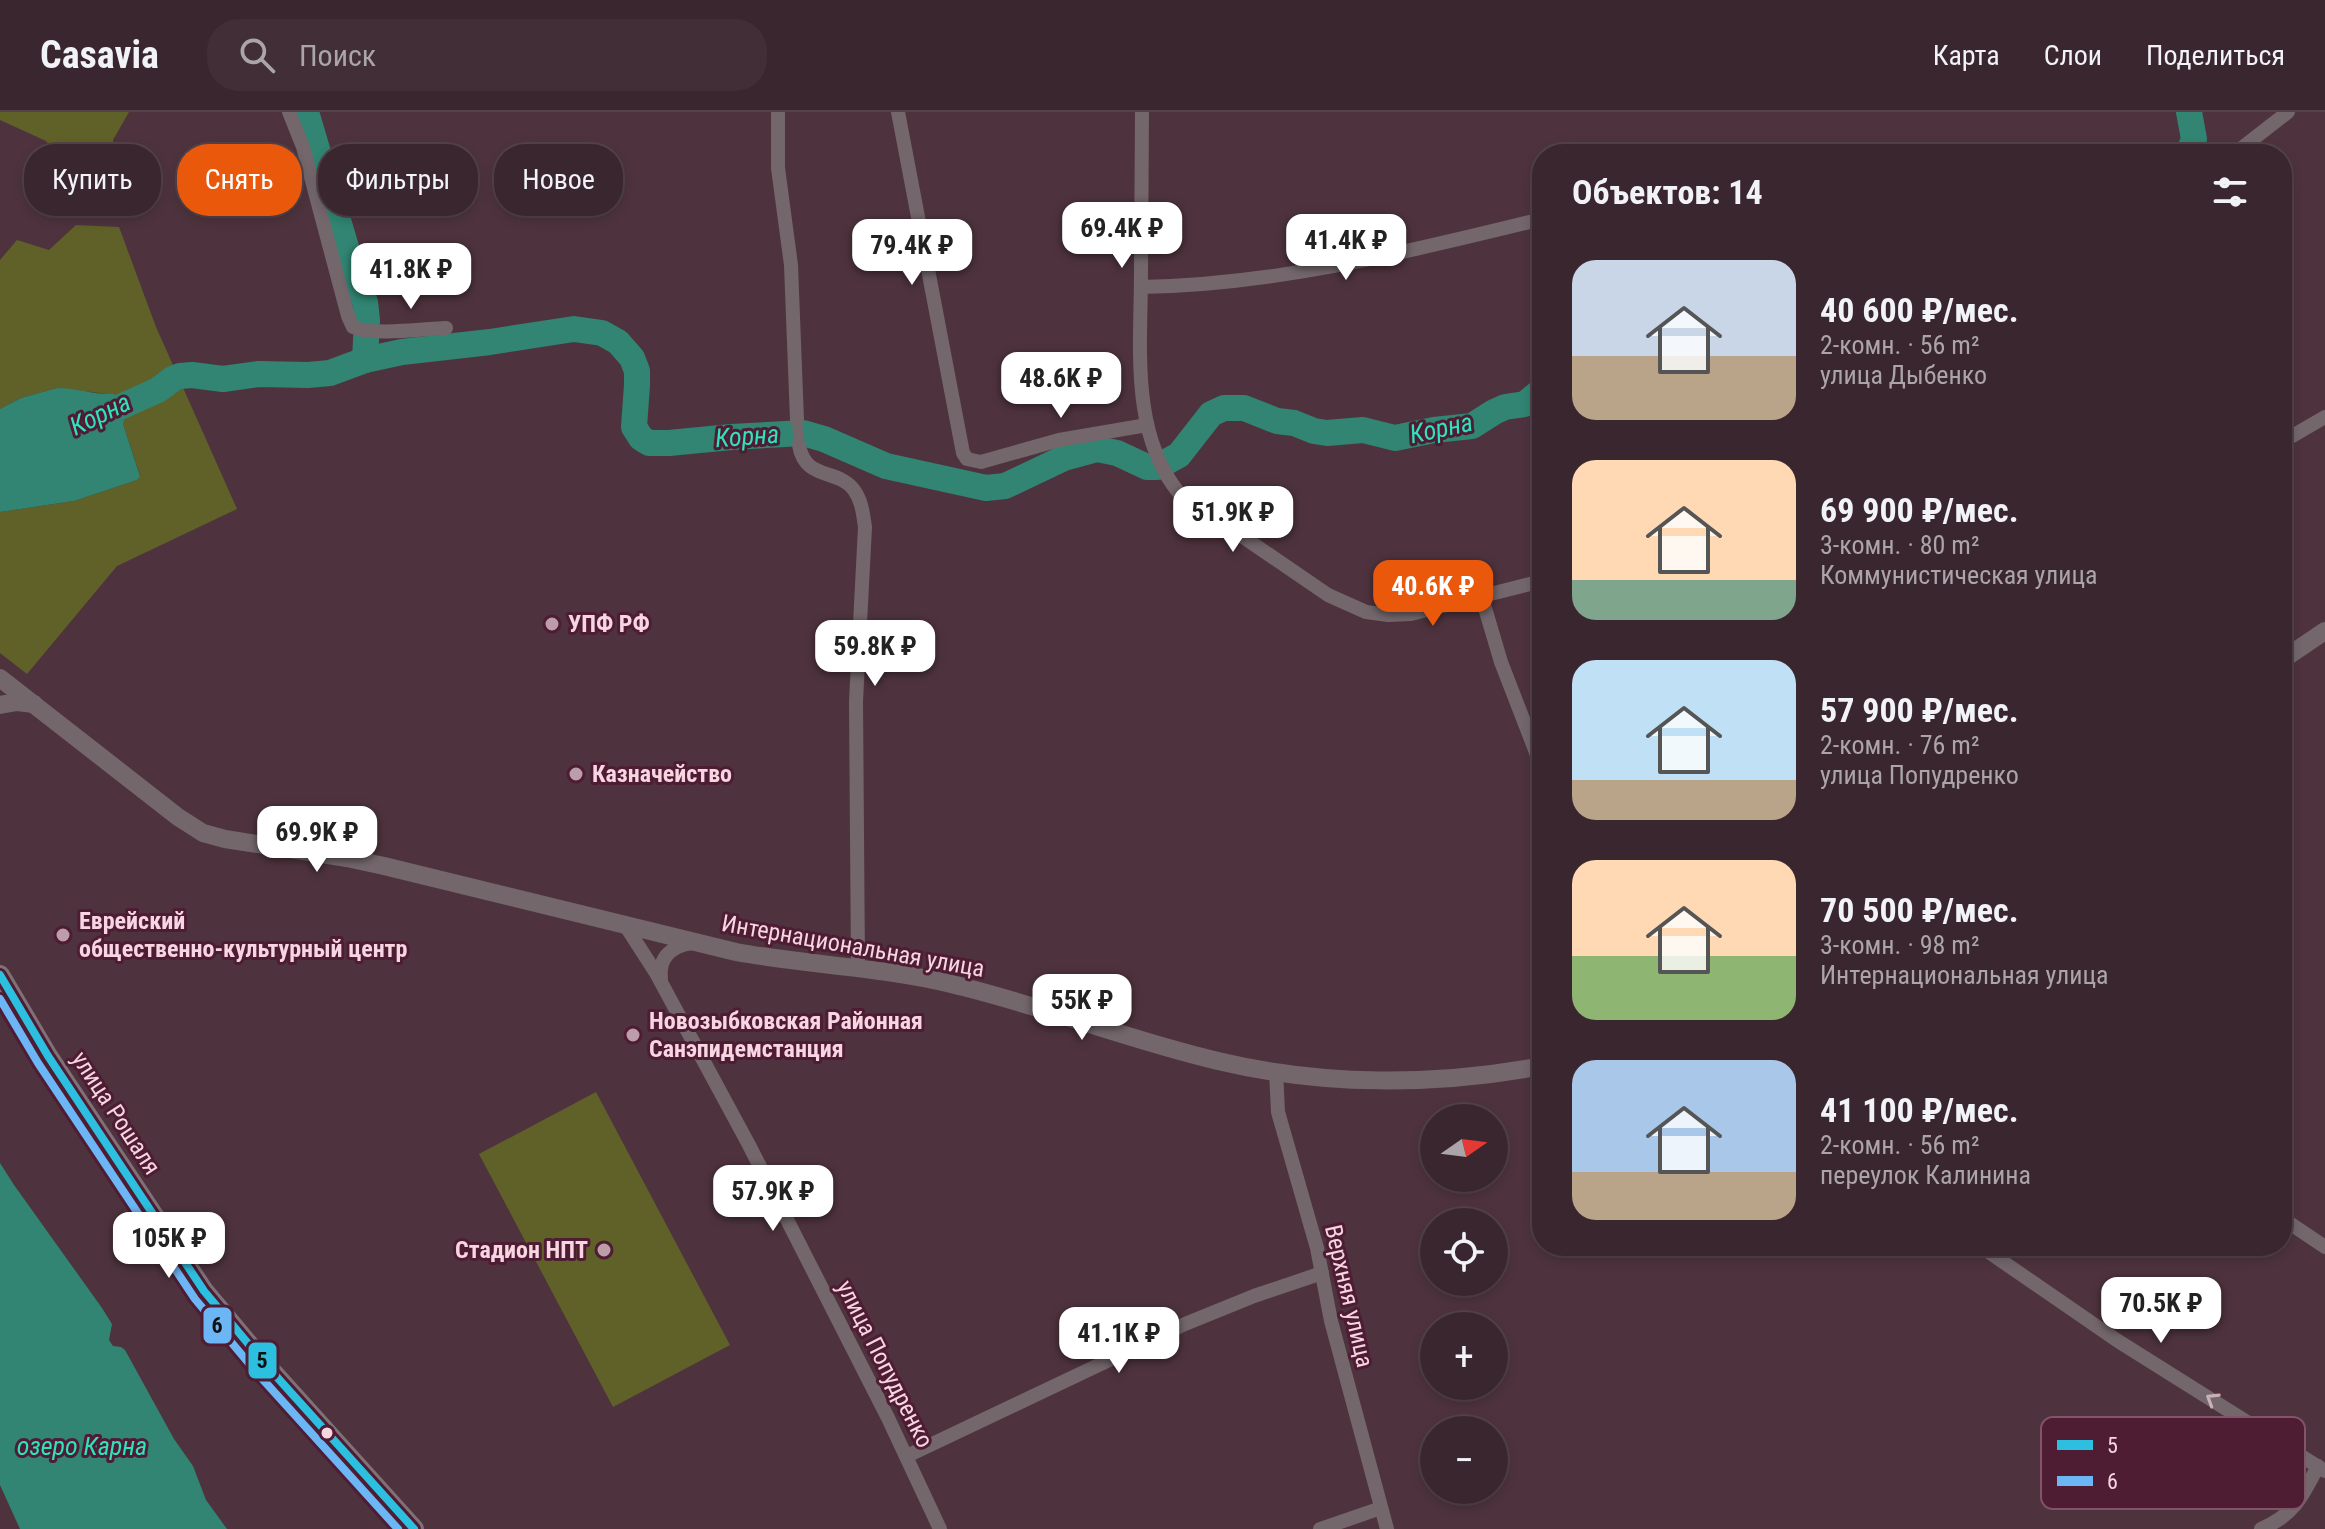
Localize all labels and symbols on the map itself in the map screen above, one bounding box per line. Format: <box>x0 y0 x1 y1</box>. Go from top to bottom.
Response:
pin: 69.4K ₽ <box>1048 202 1196 270</box>
pin: 41.4K ₽ <box>1272 214 1420 282</box>
pin: 79.4K ₽ <box>838 219 986 287</box>
pin: 41.8K ₽ <box>337 243 485 311</box>
pin: 48.6K ₽ <box>987 352 1135 420</box>
water label: Корна <box>65 387 135 441</box>
water label: Корна <box>1407 407 1475 449</box>
water label: Корна <box>714 419 780 453</box>
pin: 51.9K ₽ <box>1159 486 1307 554</box>
pin: 40.6K ₽ <box>1359 560 1507 628</box>
place label: УПФ РФ <box>568 610 650 638</box>
marker: УПФ РФ <box>543 615 561 633</box>
pin: 59.8K ₽ <box>801 620 949 688</box>
place label: Казначейство <box>592 760 732 788</box>
marker: Казначейство <box>567 765 585 783</box>
pin: 69.9K ₽ <box>243 806 391 874</box>
place label: Еврейский общественно-культурный центр <box>79 907 407 963</box>
street label: Интернациональная улица <box>719 909 987 983</box>
marker: Еврейский общественно-культурный центр <box>54 926 72 944</box>
pin: 55K ₽ <box>1026 974 1138 1042</box>
place label: Новозыбковская Районная Санэпидемстанция <box>649 1007 923 1063</box>
marker: Новозыбковская Районная Санэпидемстанция <box>624 1026 642 1044</box>
street label: улица Рошаля <box>66 1046 166 1180</box>
north arrow <box>1420 1104 1508 1192</box>
pin: 57.9K ₽ <box>699 1165 847 1233</box>
pin: 105K ₽ <box>104 1212 234 1280</box>
street label: Верхняя улица <box>1319 1222 1379 1370</box>
place label: Стадион НПТ <box>455 1236 588 1264</box>
marker: Стадион НПТ <box>595 1241 613 1259</box>
street label: улица Попудренко <box>831 1276 939 1452</box>
pin: 70.5K ₽ <box>2087 1277 2235 1345</box>
line badge: 6 <box>202 1306 233 1345</box>
pin: 41.1K ₽ <box>1045 1307 1193 1375</box>
text: 6 <box>211 1313 223 1338</box>
line badge: 5 <box>247 1341 278 1380</box>
text: 5 <box>256 1348 268 1373</box>
one-way arrow <box>2206 1393 2221 1409</box>
legend <box>2041 1417 2305 1509</box>
unlabelled marker <box>319 1425 335 1441</box>
water label: озеро Карна <box>17 1431 147 1461</box>
text: 5 <box>2107 1433 2118 1458</box>
text: 6 <box>2107 1469 2118 1494</box>

